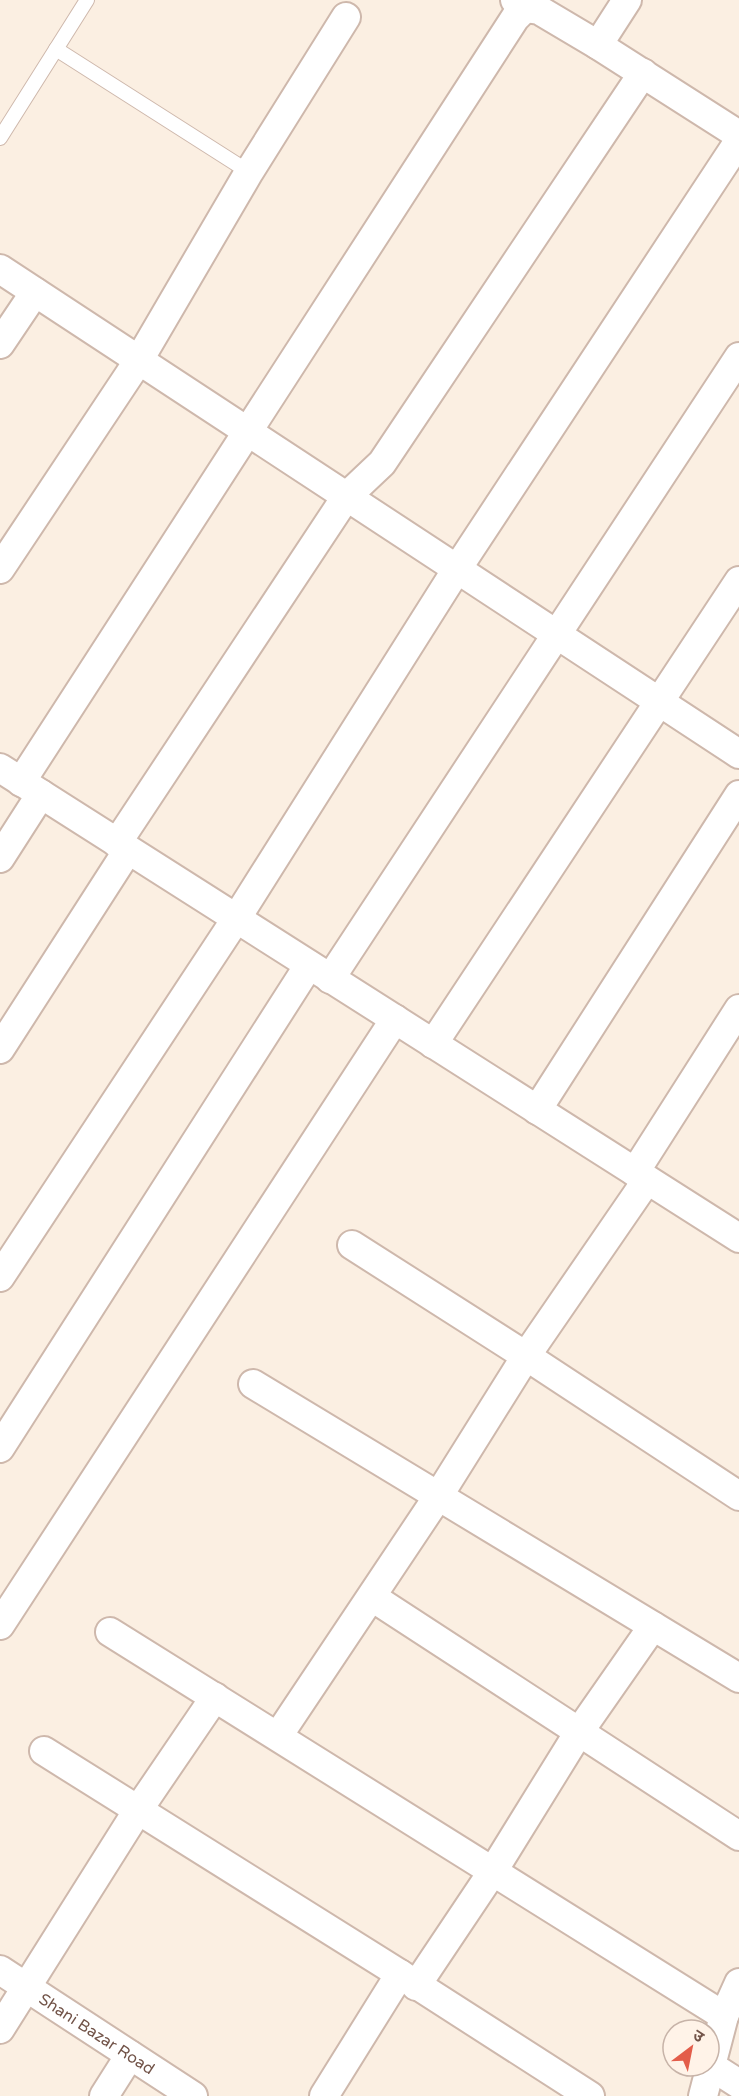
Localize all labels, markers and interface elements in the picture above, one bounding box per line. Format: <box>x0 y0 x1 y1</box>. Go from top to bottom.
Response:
street label: Shani Bazar Road <box>35 1989 158 2079</box>
north arrow <box>661 2018 721 2078</box>
text: उ <box>689 2025 708 2047</box>

